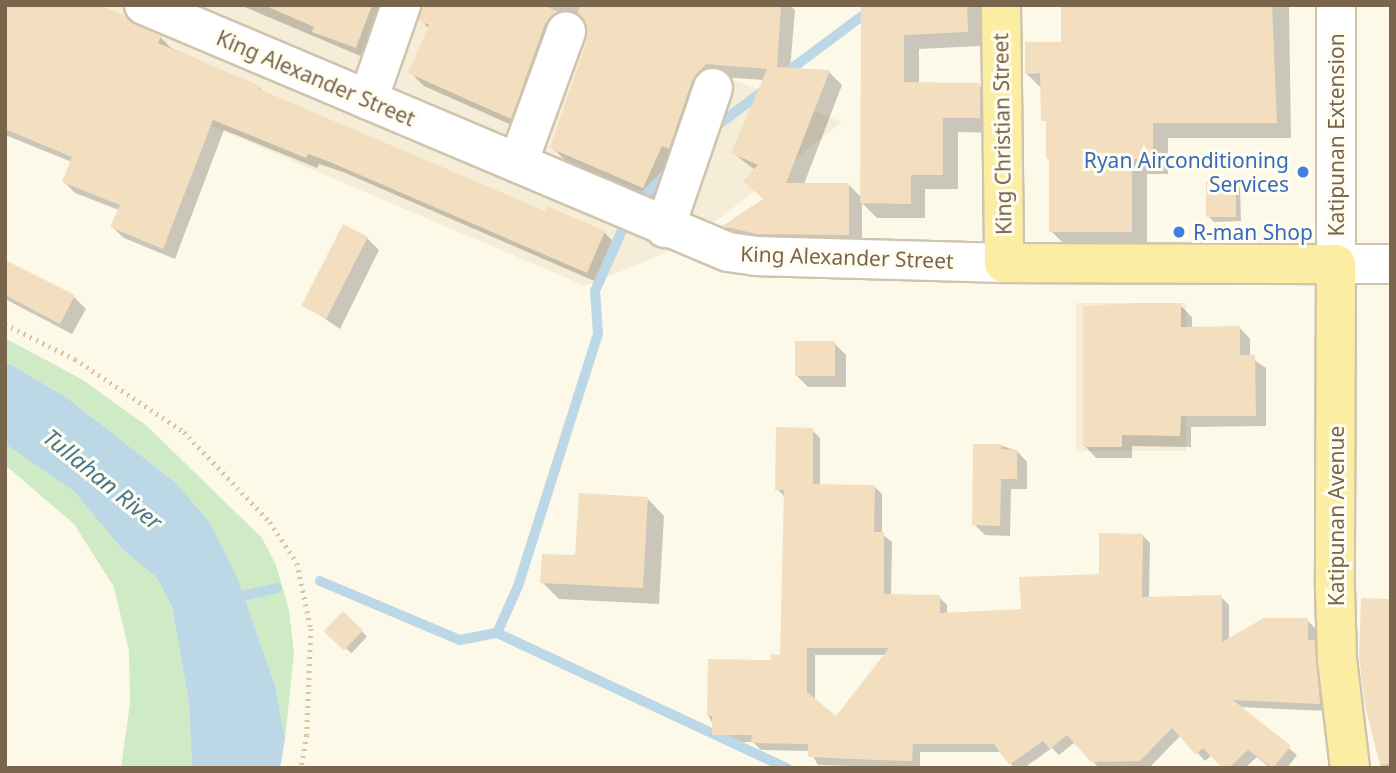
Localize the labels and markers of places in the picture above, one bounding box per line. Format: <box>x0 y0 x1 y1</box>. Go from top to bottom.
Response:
place label: Ryan Airconditioning Services <box>1084 147 1289 197</box>
marker: Ryan Airconditioning Services <box>1295 164 1311 180</box>
place label: R-man Shop <box>1193 219 1313 245</box>
marker: R-man Shop <box>1171 224 1187 240</box>

